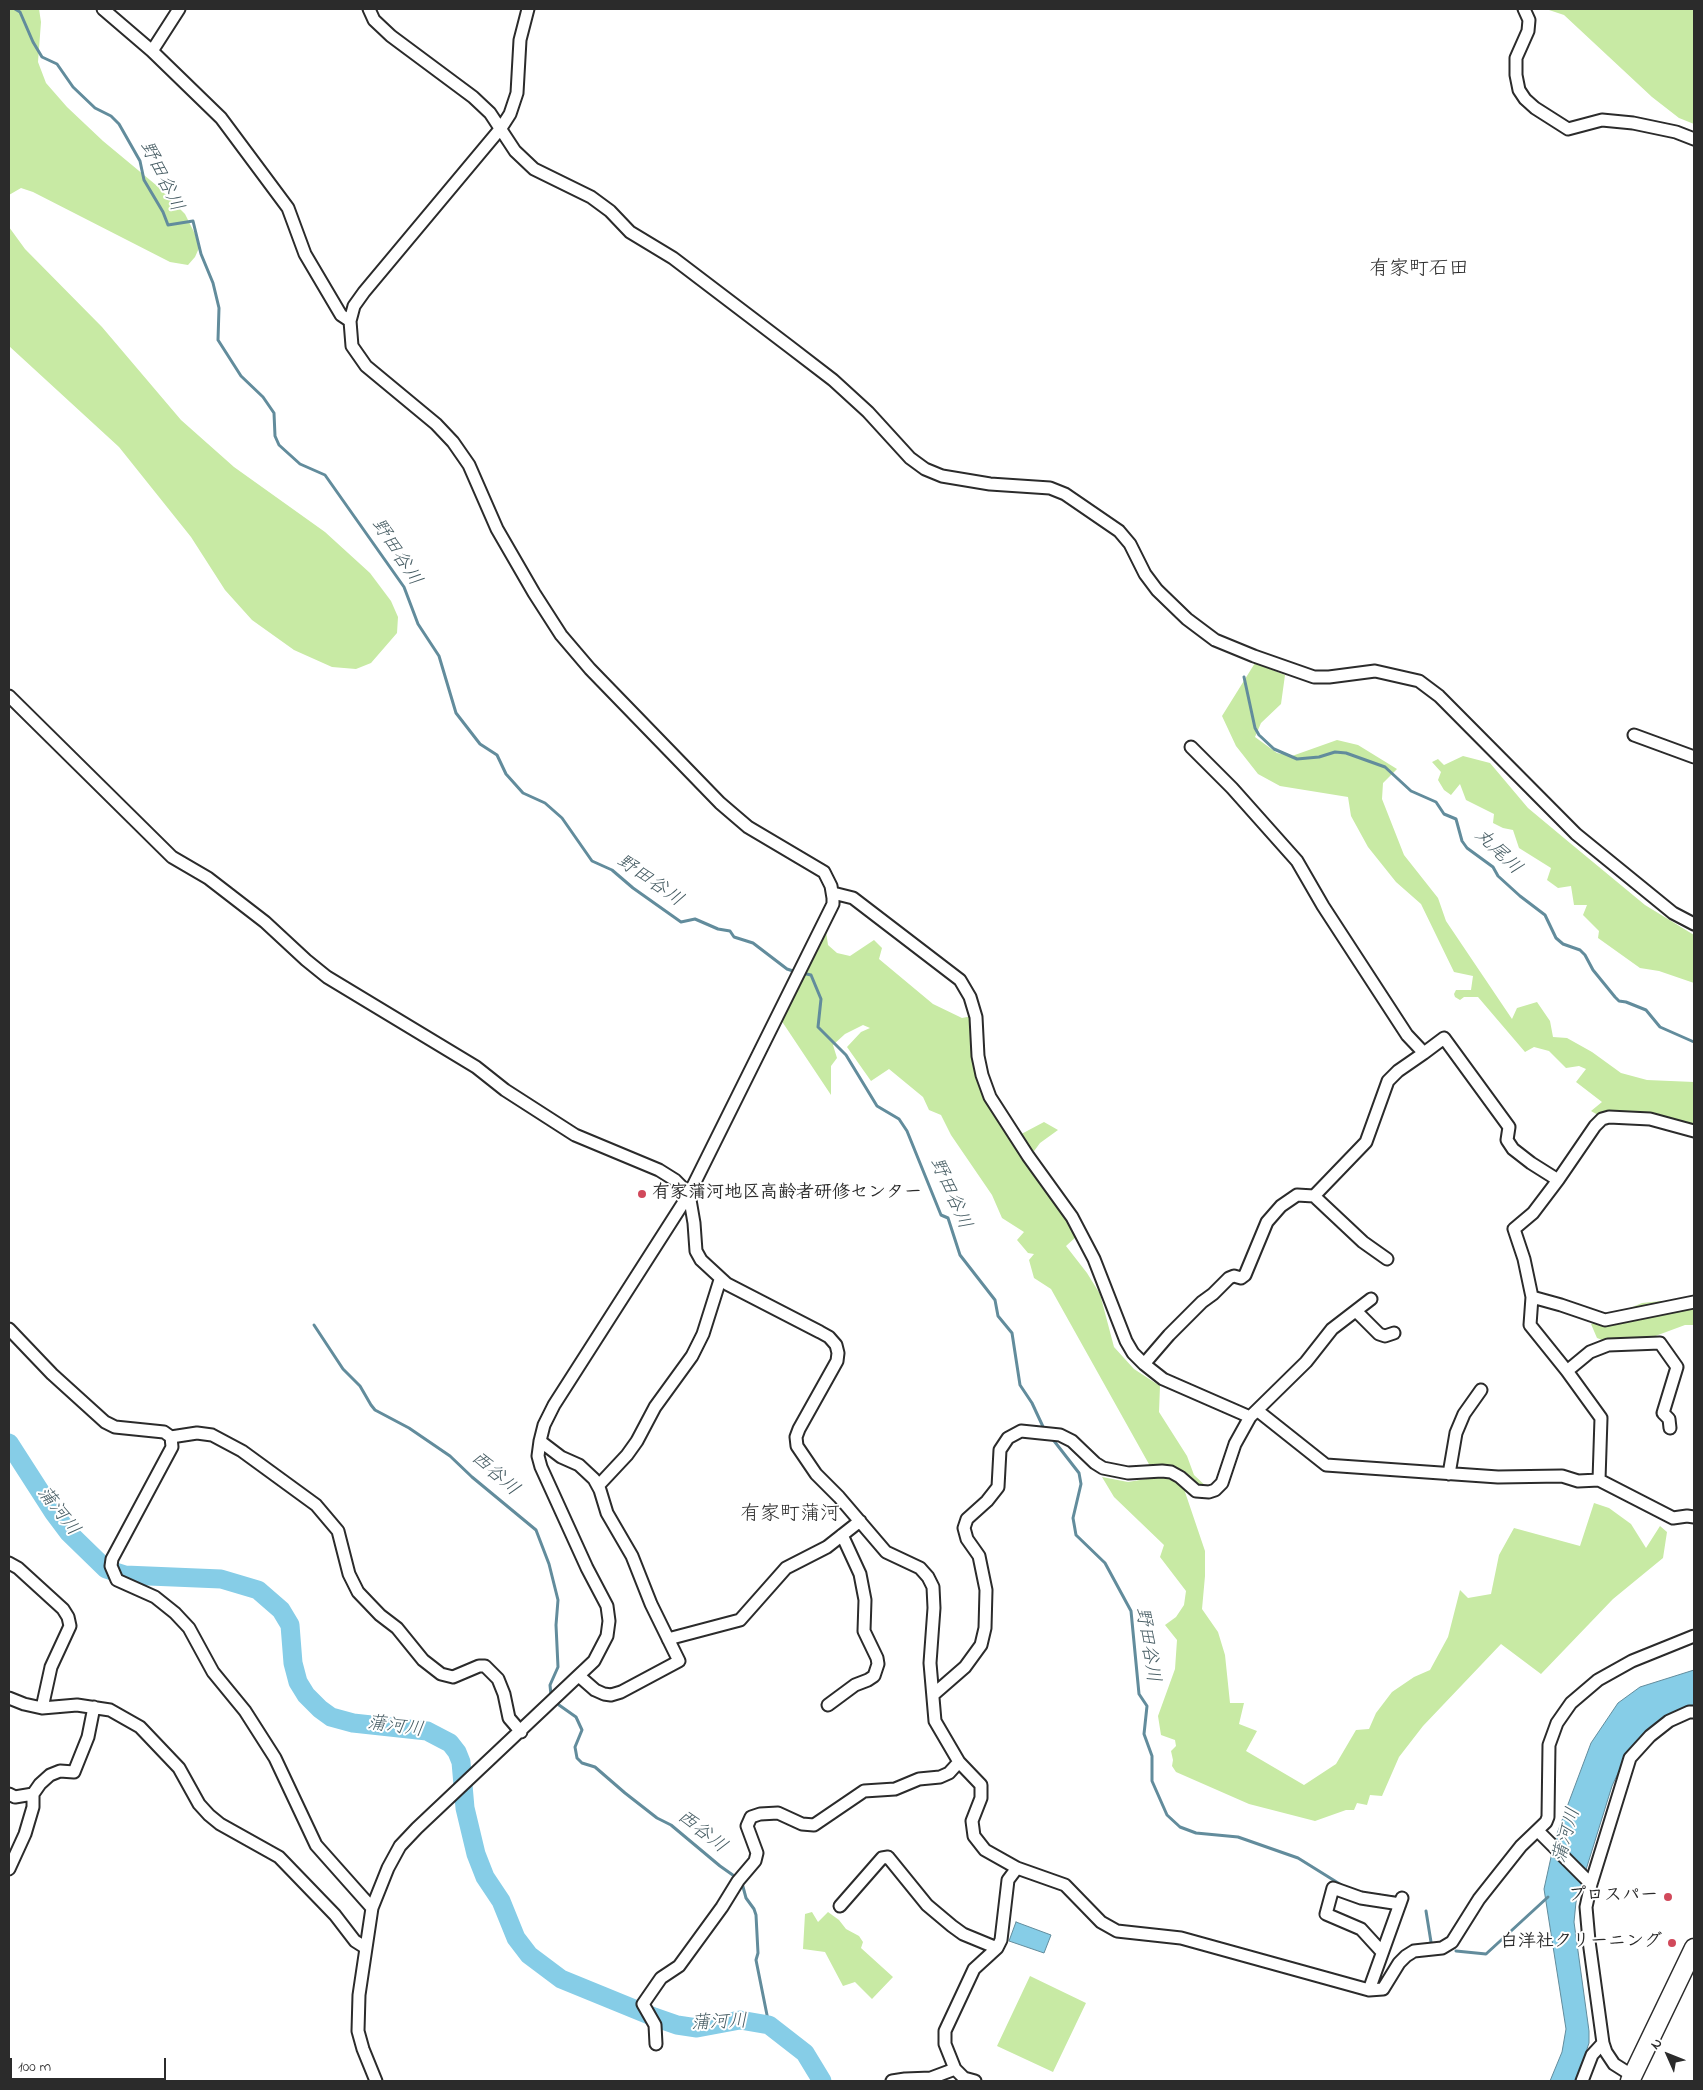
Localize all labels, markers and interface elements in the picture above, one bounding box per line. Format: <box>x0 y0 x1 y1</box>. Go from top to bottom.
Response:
water label: 野田谷川 <box>133 138 187 216</box>
district label: 有家町石田 <box>1369 259 1469 283</box>
water label: 野田谷川 <box>365 515 425 591</box>
water label: 丸尾川 <box>1469 825 1525 881</box>
water label: 野田谷川 <box>611 851 687 913</box>
water label: 野田谷川 <box>923 1155 975 1233</box>
place label: 有家蒲河地区高齢者研修センター <box>652 1183 922 1205</box>
marker: 有家蒲河地区高齢者研修センター <box>636 1188 648 1200</box>
water label: 西谷川 <box>465 1448 523 1502</box>
water label: 蒲河川 <box>30 1483 84 1541</box>
district label: 有家町蒲河 <box>740 1504 840 1528</box>
water label: 野田谷川 <box>1129 1606 1163 1684</box>
water label: 蒲河川 <box>365 1713 425 1743</box>
water label: 蒲河川 <box>1549 1805 1587 1867</box>
water label: 西谷川 <box>672 1806 730 1860</box>
place label: プロスパー <box>1568 1886 1658 1908</box>
marker: プロスパー <box>1662 1891 1674 1903</box>
place label: 白洋社クリーニング <box>1500 1932 1662 1954</box>
marker: 白洋社クリーニング <box>1666 1937 1678 1949</box>
water label: 蒲河川 <box>690 2012 748 2036</box>
north arrow <box>1643 2030 1693 2080</box>
text: N <box>1646 2034 1668 2055</box>
scale bar <box>12 2048 169 2080</box>
text: 100 m <box>18 2056 51 2078</box>

